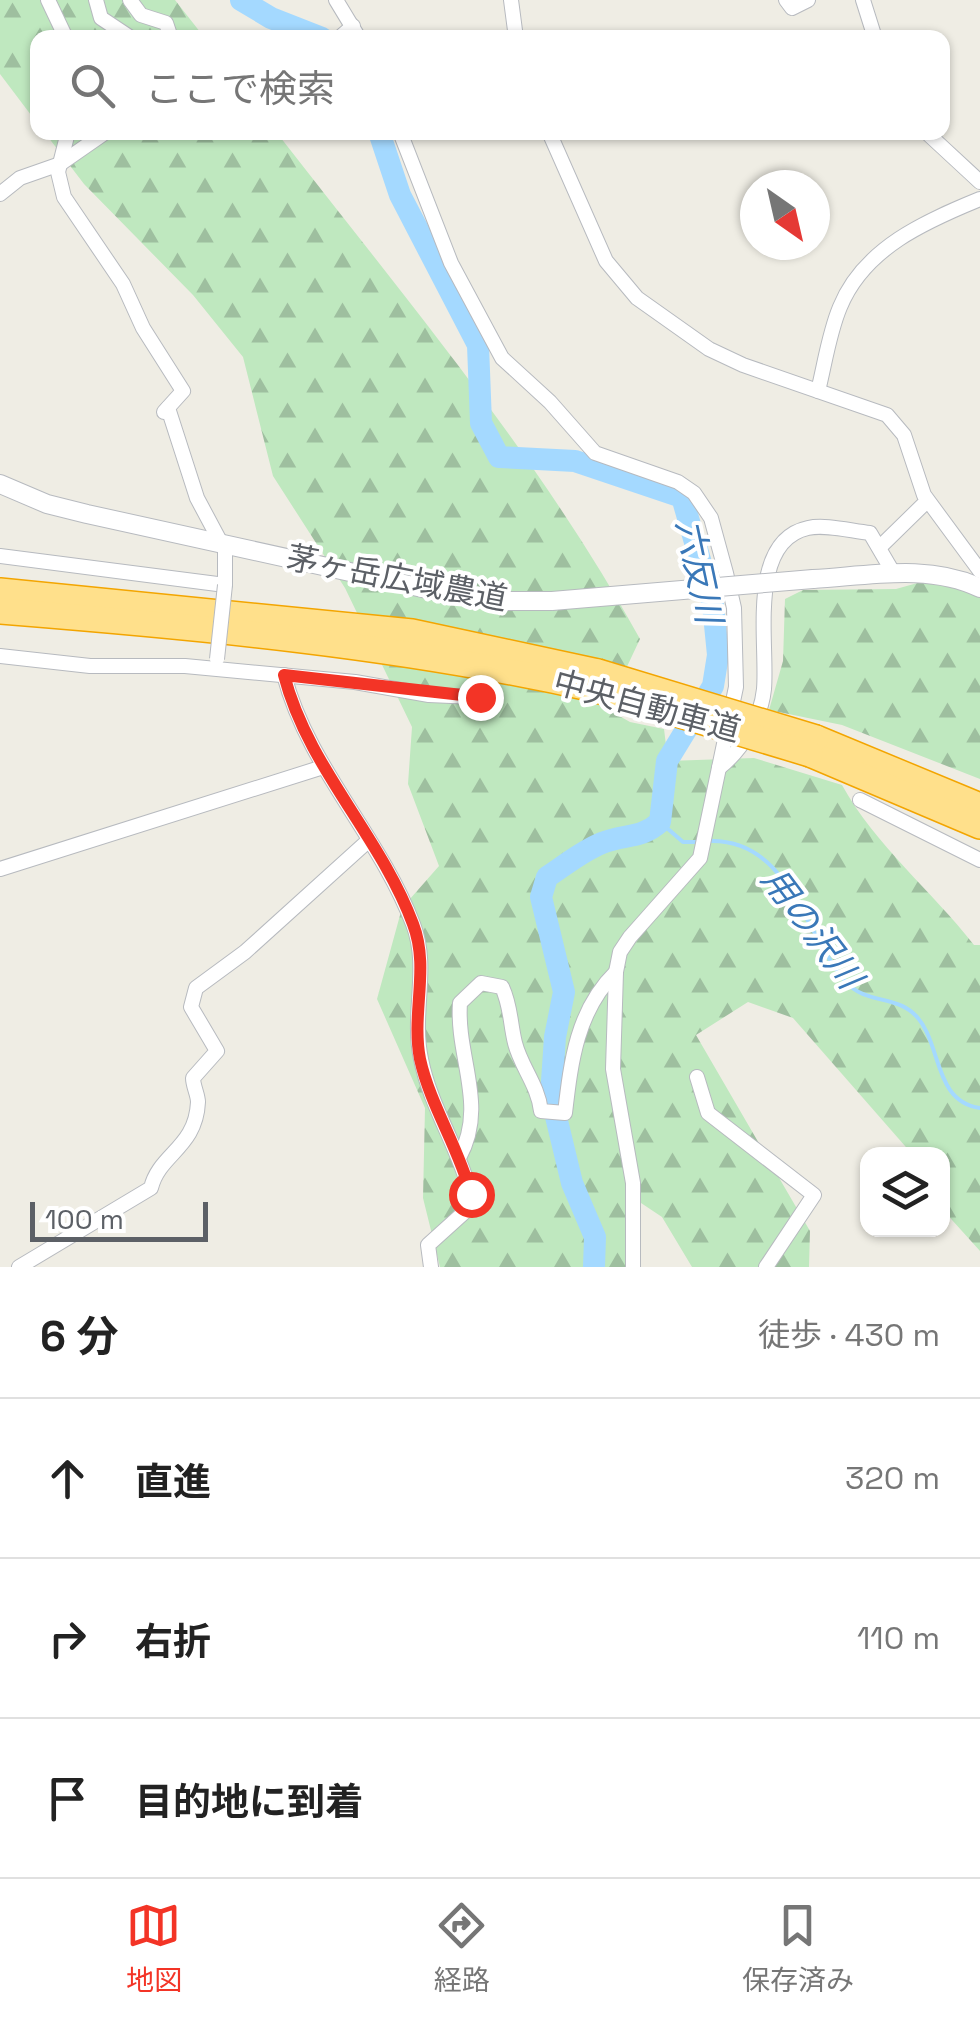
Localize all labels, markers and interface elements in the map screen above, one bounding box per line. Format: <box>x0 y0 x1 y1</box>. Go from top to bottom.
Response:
search box <box>30 30 950 140</box>
icon: search <box>65 58 120 113</box>
text: ここで検索 <box>145 65 335 113</box>
north arrow <box>740 170 830 260</box>
water label: 六反川 <box>667 515 732 631</box>
street label: 茅ヶ岳広域農道 <box>283 537 511 619</box>
street label: 中央自動車道 <box>549 662 745 750</box>
route end <box>458 675 504 721</box>
water label: 用の沢川 <box>752 859 874 1000</box>
map controls <box>860 1147 950 1237</box>
button: layers <box>860 1147 950 1237</box>
route start <box>449 1172 495 1218</box>
scale bar <box>30 1197 208 1242</box>
text: 100 m <box>45 1201 124 1237</box>
text: 6 分 <box>40 1310 119 1363</box>
text: 徒歩 · 430 m <box>758 1315 940 1355</box>
icon: ahead <box>40 1451 95 1506</box>
text: 直進 <box>135 1458 211 1506</box>
text: 320 m <box>845 1458 940 1498</box>
icon: right <box>40 1611 95 1666</box>
text: 右折 <box>135 1618 211 1666</box>
text: 110 m <box>857 1618 940 1658</box>
icon: arrive <box>40 1771 95 1826</box>
text: 目的地に到着 <box>135 1778 363 1826</box>
tab: 地図 <box>126 1898 182 1998</box>
tab: 経路 <box>434 1898 490 1998</box>
tab: 保存済み <box>742 1898 854 1998</box>

